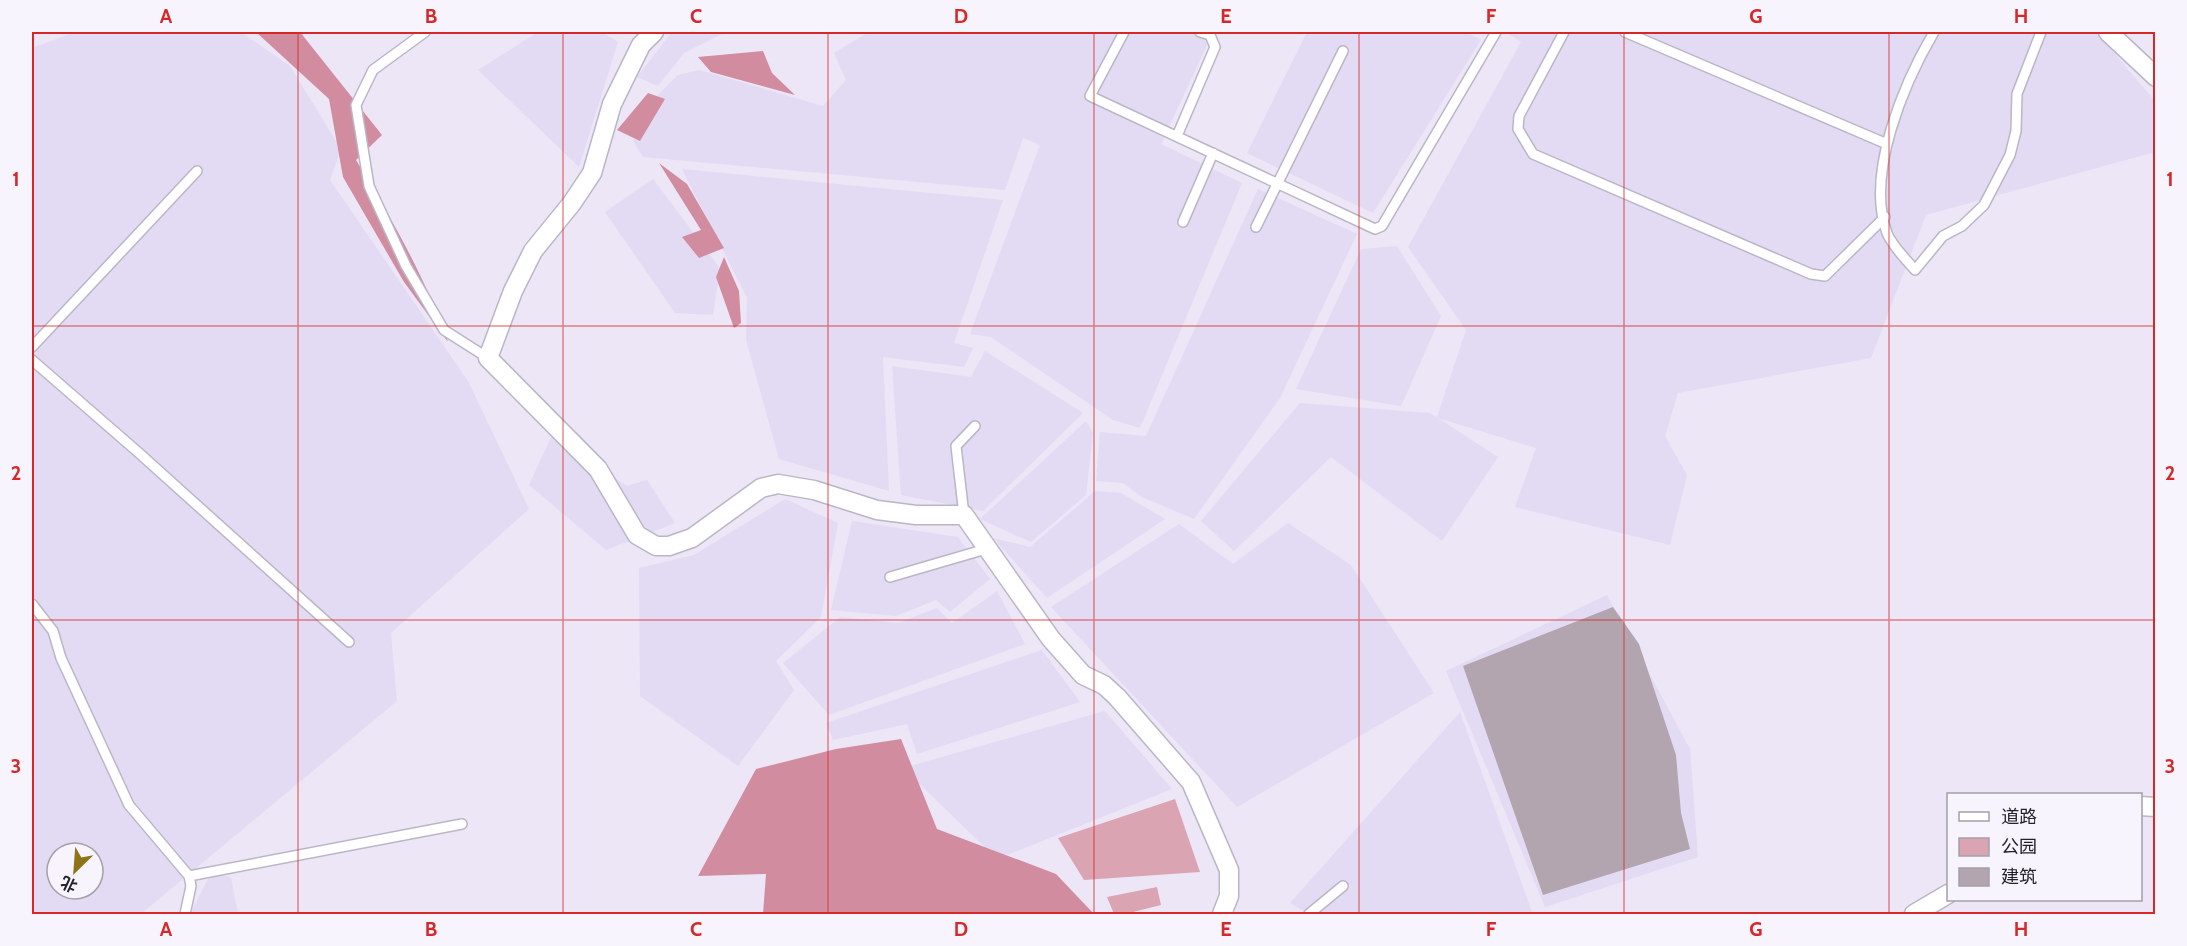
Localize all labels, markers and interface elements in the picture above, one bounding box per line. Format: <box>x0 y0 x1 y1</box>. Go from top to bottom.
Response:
text: A <box>160 4 173 28</box>
text: B <box>425 4 437 28</box>
text: C <box>690 4 702 28</box>
text: D <box>954 4 968 28</box>
text: E <box>1220 4 1232 28</box>
text: F <box>1486 4 1497 28</box>
text: G <box>1749 4 1763 28</box>
text: H <box>2014 4 2028 28</box>
text: 1 <box>12 167 20 191</box>
text: 1 <box>2166 167 2174 191</box>
text: 2 <box>11 461 21 485</box>
text: 2 <box>2165 461 2175 485</box>
text: 3 <box>11 754 21 778</box>
text: 3 <box>2165 754 2175 778</box>
legend <box>1947 793 2142 901</box>
text: 道路 <box>2001 806 2037 828</box>
text: 公园 <box>2001 836 2037 858</box>
north arrow <box>45 841 105 901</box>
text: 建筑 <box>2001 866 2037 888</box>
text: 北 <box>58 872 80 896</box>
text: A <box>160 917 173 941</box>
text: B <box>425 917 437 941</box>
text: C <box>690 917 702 941</box>
text: D <box>954 917 968 941</box>
text: E <box>1220 917 1232 941</box>
text: F <box>1486 917 1497 941</box>
text: G <box>1749 917 1763 941</box>
text: H <box>2014 917 2028 941</box>

